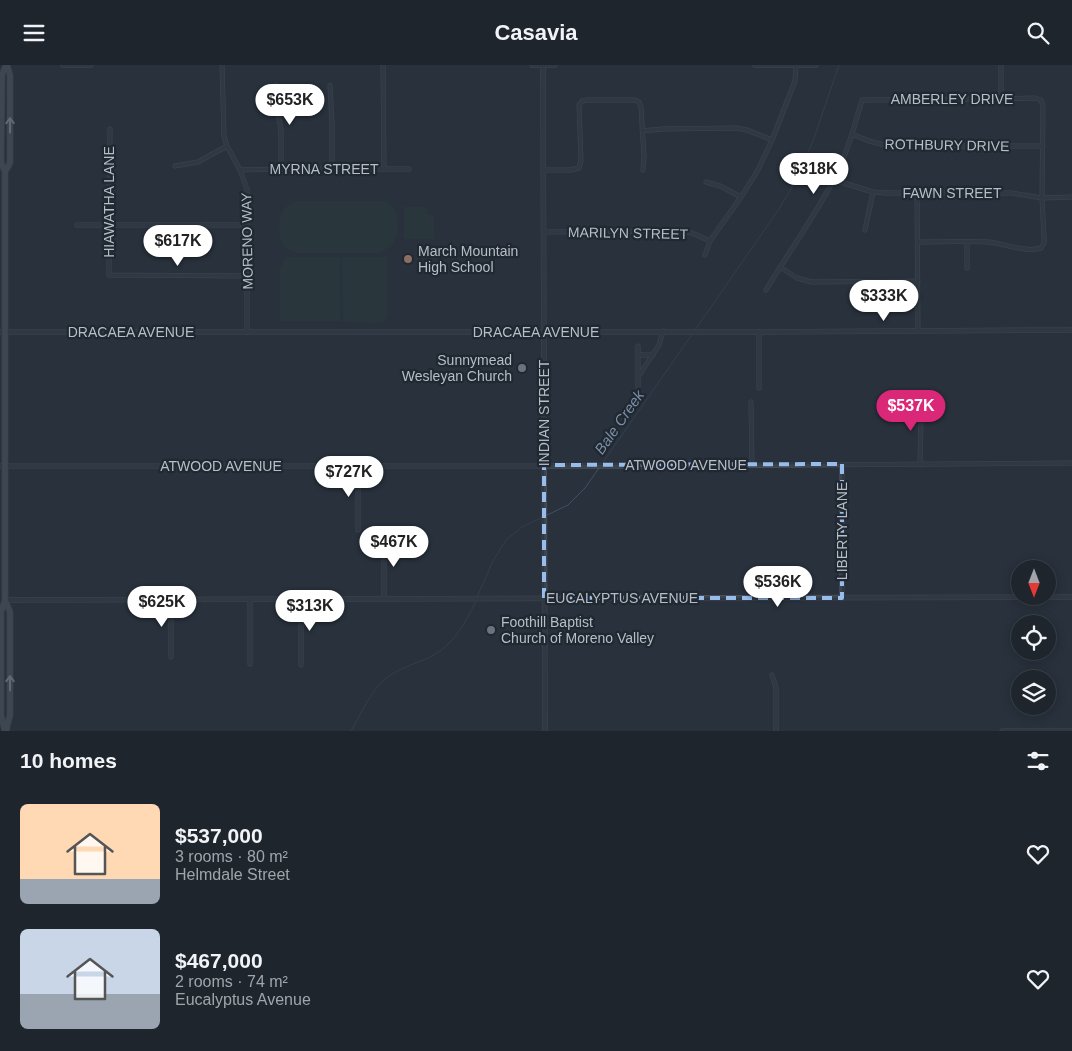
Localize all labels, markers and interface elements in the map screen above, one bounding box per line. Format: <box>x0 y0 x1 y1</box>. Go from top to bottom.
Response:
icon: menu <box>20 19 48 47</box>
icon: search <box>1024 19 1052 47</box>
text: Casavia <box>494 20 578 45</box>
pin: $653K <box>255 83 325 126</box>
text: $653K <box>266 91 314 108</box>
street label: AMBERLEY DRIVE <box>891 91 1013 107</box>
one-way arrow <box>5 117 15 134</box>
street label: ROTHBURY DRIVE <box>885 136 1009 154</box>
street label: HIAWATHA LANE <box>101 146 117 258</box>
pin: $318K <box>779 153 849 195</box>
text: $318K <box>790 160 838 177</box>
street label: MYRNA STREET <box>270 161 379 177</box>
street label: FAWN STREET <box>902 185 1002 201</box>
street label: MORENO WAY <box>238 192 256 290</box>
street label: MARILYN STREET <box>568 224 689 242</box>
pin: $617K <box>143 225 213 267</box>
text: $617K <box>154 232 202 249</box>
place label: March Mountain High School <box>418 243 518 275</box>
marker: March Mountain High School <box>402 253 414 265</box>
pin: $333K <box>849 279 919 322</box>
text: $333K <box>860 287 908 304</box>
street label: DRACAEA AVENUE <box>68 324 194 340</box>
street label: DRACAEA AVENUE <box>473 324 599 340</box>
place label: Sunnymead Wesleyan Church <box>402 352 512 384</box>
street label: INDIAN STREET <box>536 359 552 466</box>
marker: Sunnymead Wesleyan Church <box>516 362 528 374</box>
water label: Bale Creek <box>591 386 648 457</box>
pin: $537K <box>876 389 946 432</box>
text: $537K <box>887 397 935 414</box>
pin: $727K <box>314 455 384 498</box>
street label: ATWOOD AVENUE <box>625 457 747 473</box>
street label: ATWOOD AVENUE <box>160 458 282 474</box>
text: $727K <box>325 463 373 480</box>
street label: LIBERTY LANE <box>834 482 850 580</box>
pin: $467K <box>359 525 429 568</box>
text: $467K <box>370 533 418 550</box>
north arrow <box>1011 560 1056 605</box>
map controls <box>1011 560 1056 715</box>
pin: $536K <box>743 565 813 608</box>
text: $536K <box>754 573 802 590</box>
pin: $625K <box>127 585 197 628</box>
pin: $313K <box>275 589 345 632</box>
street label: EUCALYPTUS AVENUE <box>546 590 698 606</box>
text: $625K <box>138 593 186 610</box>
text: $313K <box>286 597 334 614</box>
place label: Foothill Baptist Church of Moreno Valley <box>501 614 654 646</box>
button: locate <box>1011 615 1056 660</box>
marker: Foothill Baptist Church of Moreno Valley <box>485 624 497 636</box>
button: layers <box>1011 670 1056 715</box>
one-way arrow <box>5 675 15 692</box>
icon: filters <box>1024 747 1052 775</box>
text: 10 homes <box>20 749 117 772</box>
icon: home <box>60 824 120 884</box>
text: $537,000 <box>175 824 263 847</box>
icon: heart <box>1024 840 1052 868</box>
text: 3 rooms · 80 m² <box>175 848 288 865</box>
text: Helmdale Street <box>175 866 290 883</box>
icon: home <box>60 949 120 1009</box>
text: $467,000 <box>175 949 263 972</box>
icon: heart <box>1024 965 1052 993</box>
text: 2 rooms · 74 m² <box>175 973 288 990</box>
text: Eucalyptus Avenue <box>175 991 311 1008</box>

